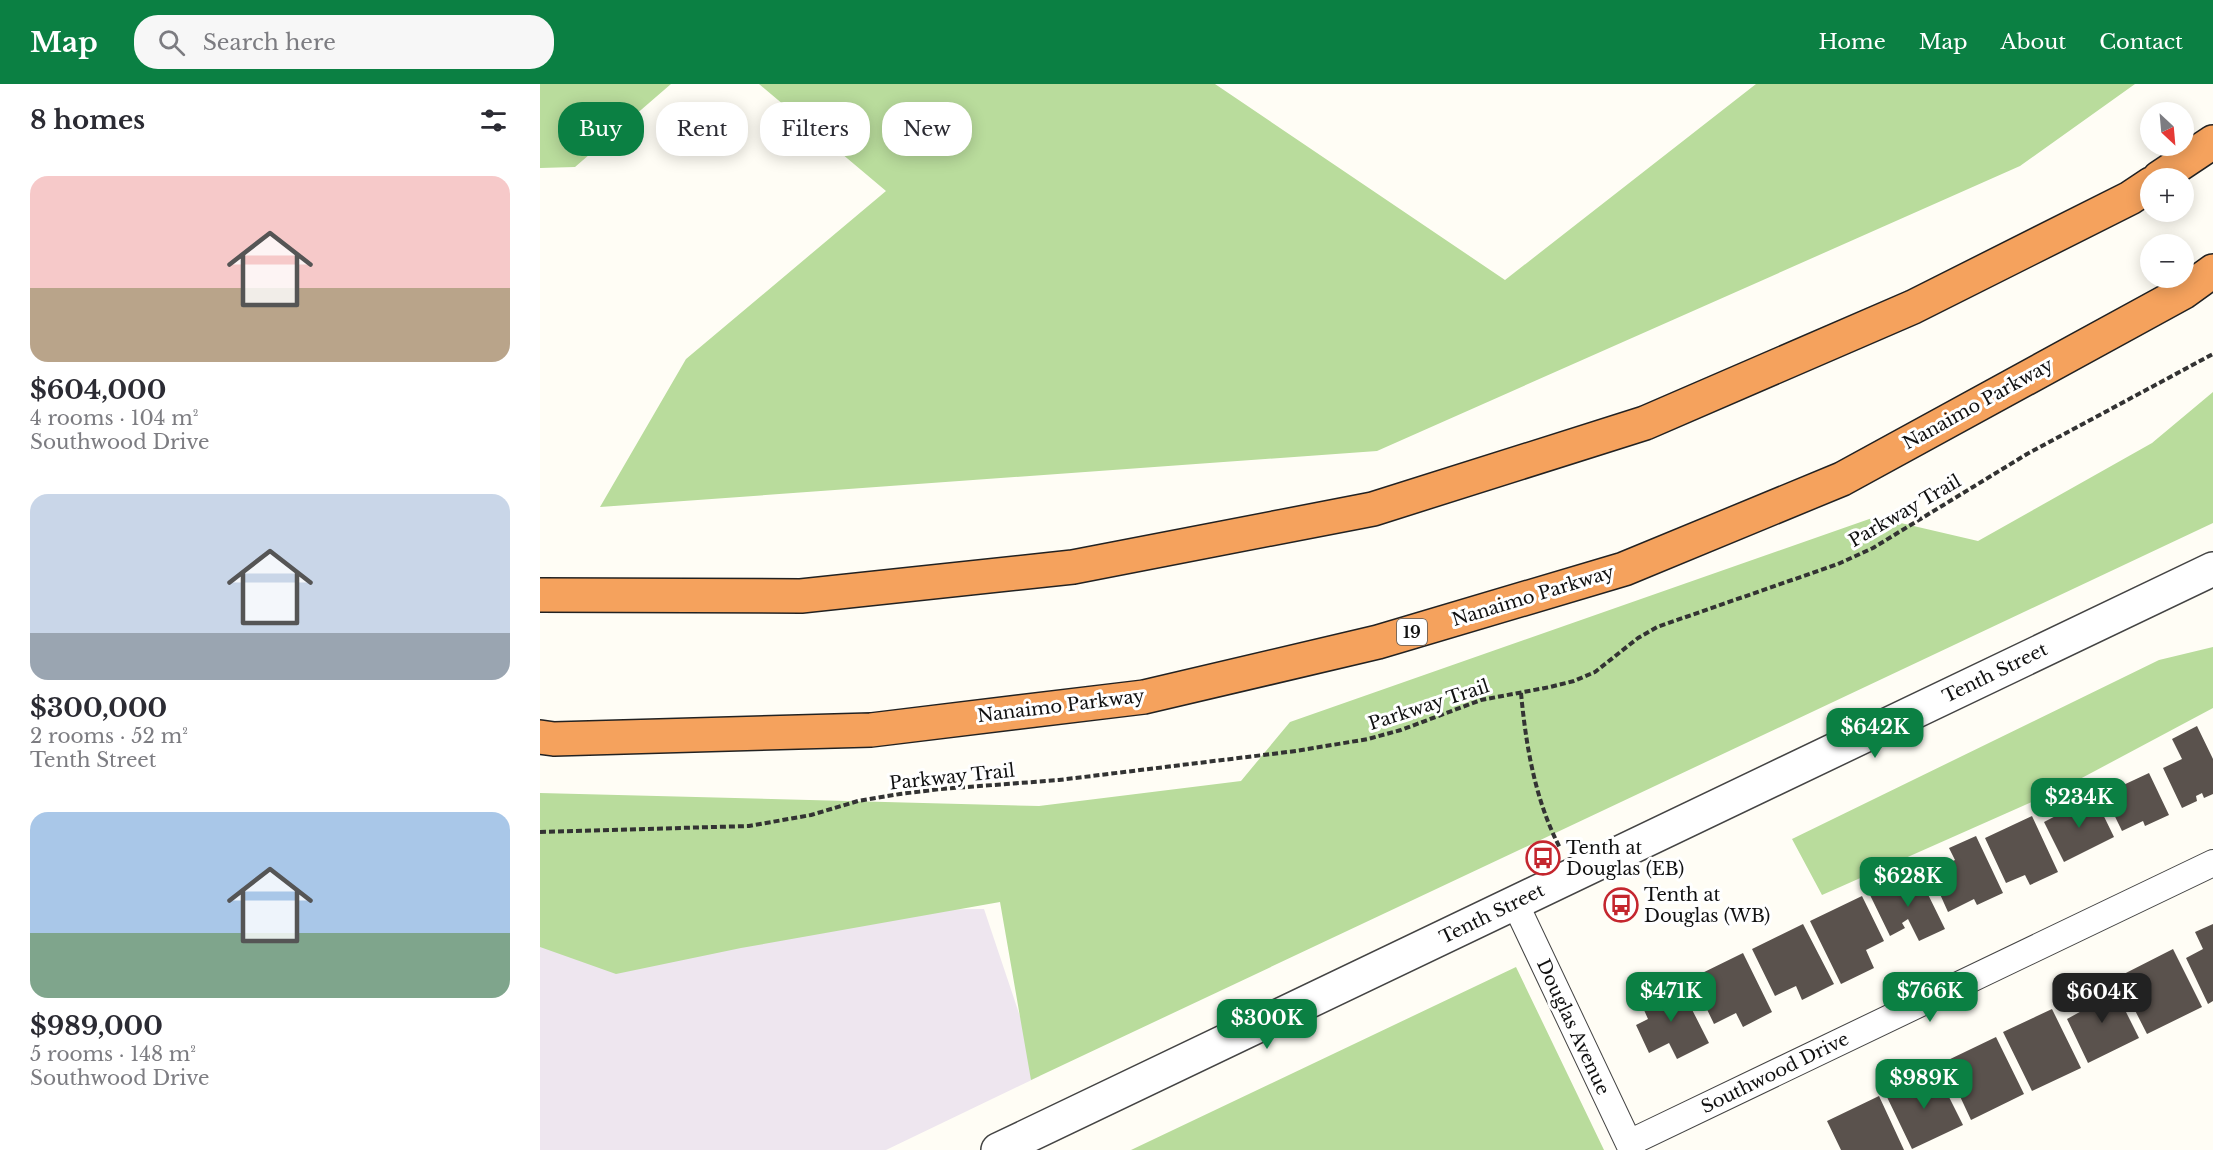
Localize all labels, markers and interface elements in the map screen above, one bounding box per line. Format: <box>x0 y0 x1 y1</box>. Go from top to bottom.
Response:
search box <box>134 15 554 69</box>
text: Map <box>30 25 98 60</box>
icon: search <box>155 26 188 59</box>
text: Search here <box>203 29 336 56</box>
text: Home <box>1819 29 1886 55</box>
text: Map <box>1919 29 1967 55</box>
text: About <box>2000 29 2066 55</box>
text: Contact <box>2099 29 2183 55</box>
chip: Buy <box>558 102 644 156</box>
chip: Rent <box>656 102 748 156</box>
chip: Filters <box>760 102 870 156</box>
chip: New <box>882 102 972 156</box>
north arrow <box>2140 102 2194 156</box>
map controls <box>2140 102 2194 288</box>
text: 8 homes <box>30 104 145 136</box>
icon: filters <box>477 104 510 137</box>
button: + <box>2140 168 2194 222</box>
icon: home <box>216 215 324 323</box>
button: − <box>2140 234 2194 288</box>
street label: Nanaimo Parkway <box>1899 353 2057 454</box>
text: $604,000 <box>30 374 166 406</box>
text: 4 rooms · 104 m² <box>30 406 198 430</box>
text: Southwood Drive <box>30 430 210 454</box>
street label: Parkway Trail <box>1845 470 1965 552</box>
icon: home <box>216 533 324 641</box>
street label: Nanaimo Parkway <box>1449 561 1617 631</box>
road number: 19 <box>1397 619 1427 645</box>
street label: Tenth Street <box>1939 638 2051 708</box>
street label: Parkway Trail <box>1366 675 1492 735</box>
street label: Nanaimo Parkway <box>976 685 1146 727</box>
text: $300,000 <box>30 692 167 724</box>
pin: $642K <box>1833 708 1917 759</box>
text: $642K <box>1840 715 1910 739</box>
text: 2 rooms · 52 m² <box>30 724 188 748</box>
text: Tenth Street <box>30 748 156 772</box>
street label: Parkway Trail <box>888 759 1016 795</box>
pin: $234K <box>2037 778 2121 829</box>
text: $234K <box>2045 785 2113 809</box>
place label: Tenth at Douglas (EB) <box>1566 837 1684 880</box>
bus stop icon: Tenth at Douglas (EB) <box>1525 840 1561 876</box>
icon: home <box>216 851 324 959</box>
pin: $628K <box>1866 857 1950 908</box>
text: $628K <box>1874 864 1942 888</box>
street label: Tenth Street <box>1436 879 1548 949</box>
place label: Tenth at Douglas (WB) <box>1644 884 1770 927</box>
bus stop icon: Tenth at Douglas (WB) <box>1603 887 1639 923</box>
street label: Douglas Avenue <box>1532 956 1614 1098</box>
pin: $471K <box>1629 972 1713 1023</box>
pin: $766K <box>1888 972 1972 1023</box>
pin: $604K <box>2060 973 2144 1024</box>
text: $471K <box>1640 979 1702 1003</box>
text: $766K <box>1897 979 1963 1003</box>
text: $604K <box>2066 980 2138 1004</box>
pin: $300K <box>1225 999 1309 1050</box>
text: $300K <box>1231 1006 1303 1030</box>
text: $989,000 <box>30 1010 163 1042</box>
street label: Southwood Drive <box>1698 1028 1852 1118</box>
text: 5 rooms · 148 m² <box>30 1042 196 1066</box>
pin: $989K <box>1882 1059 1966 1110</box>
text: Southwood Drive <box>30 1066 210 1090</box>
text: $989K <box>1890 1066 1958 1090</box>

